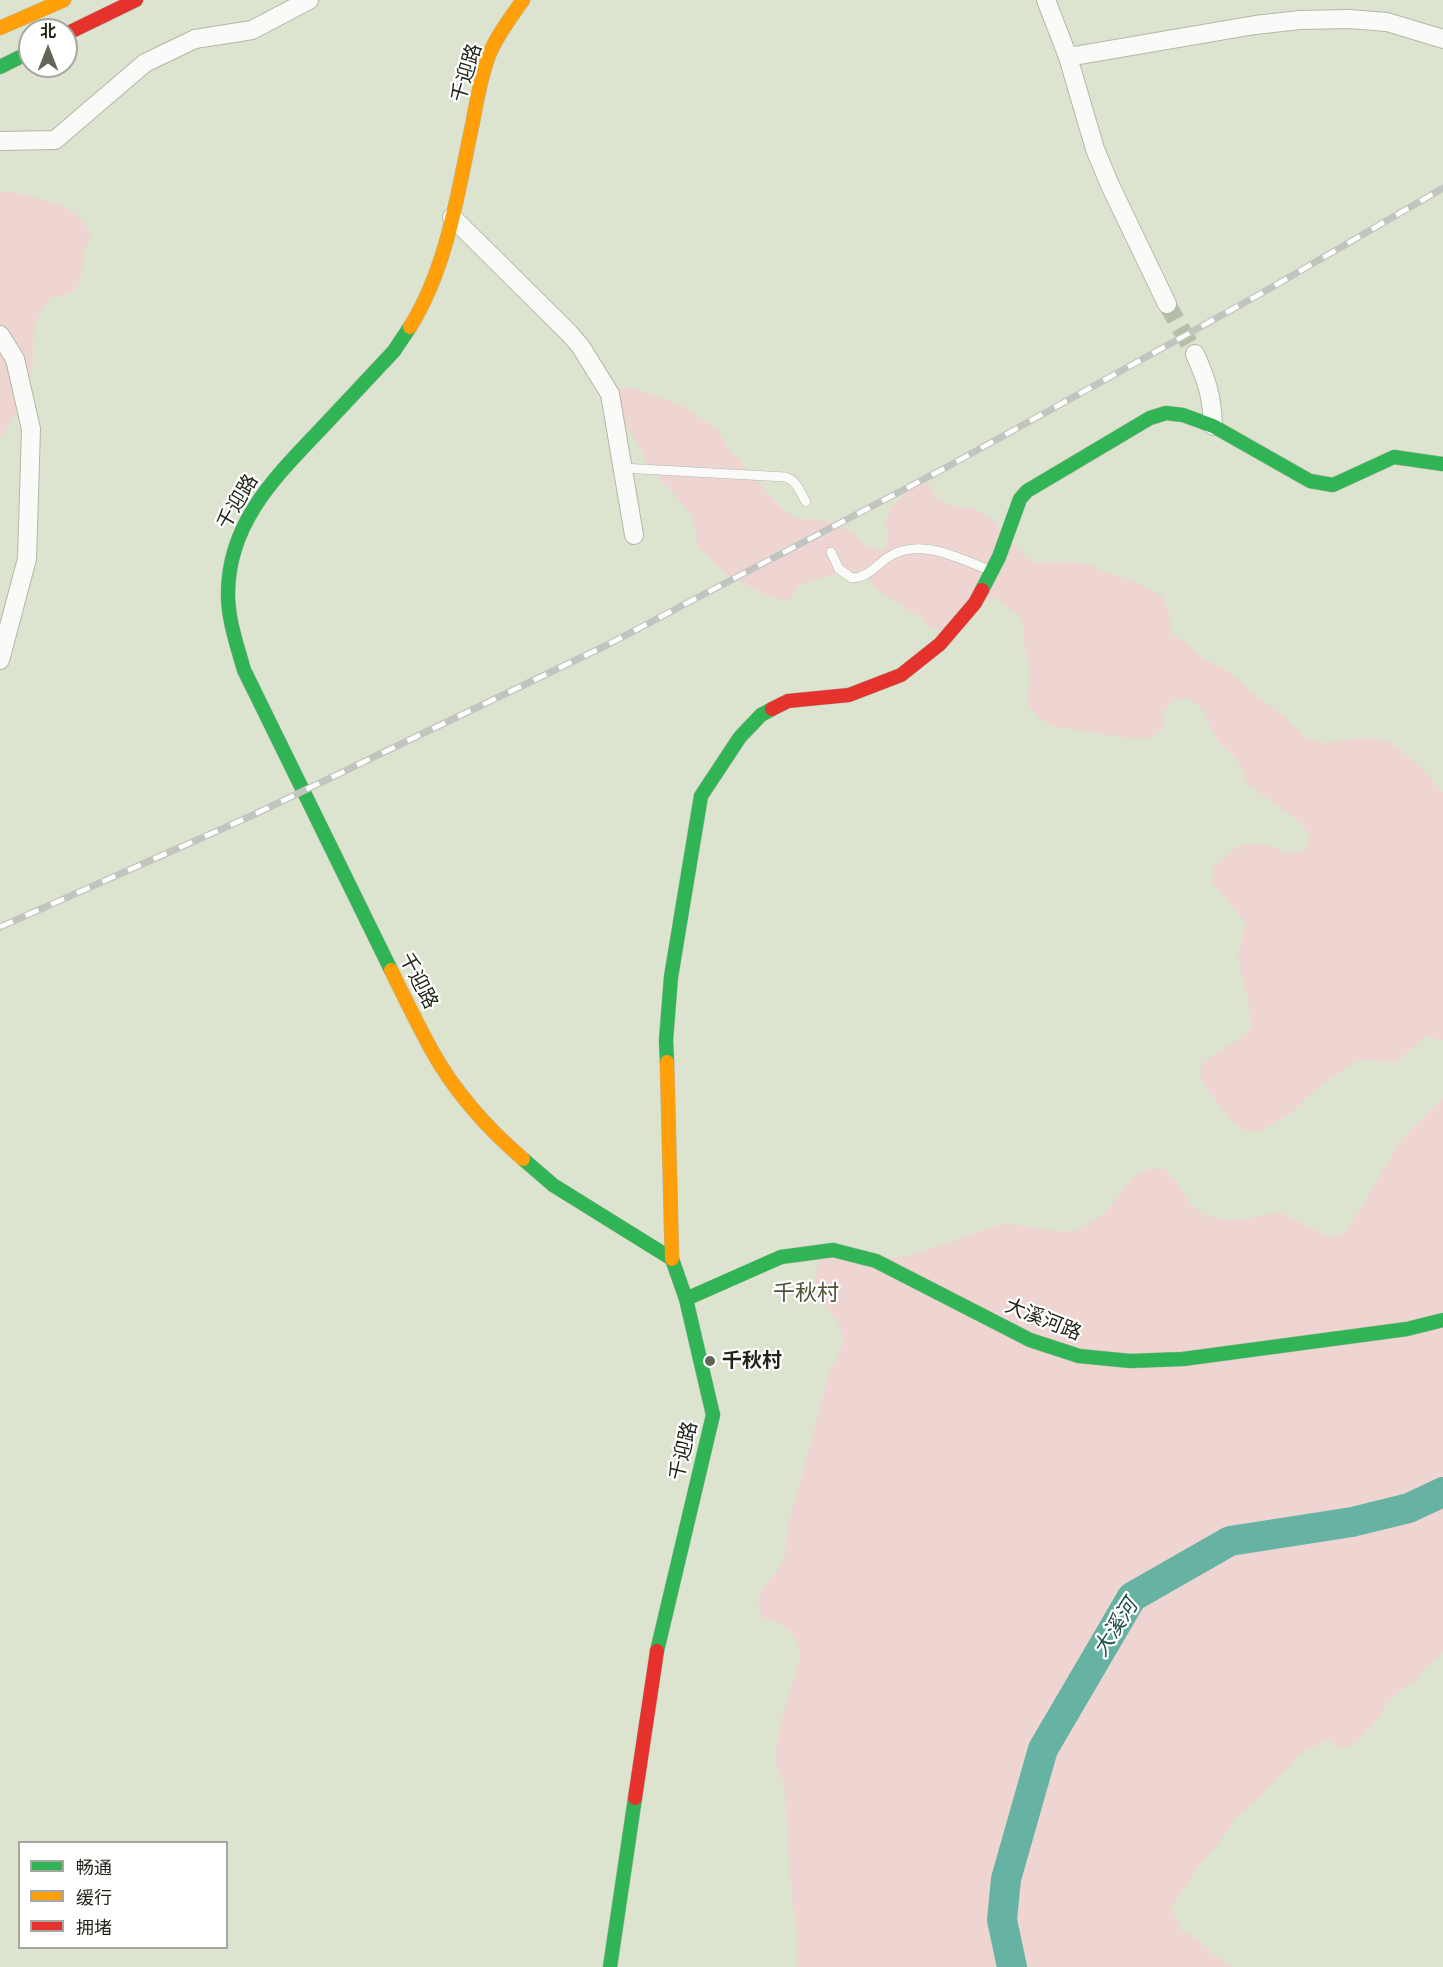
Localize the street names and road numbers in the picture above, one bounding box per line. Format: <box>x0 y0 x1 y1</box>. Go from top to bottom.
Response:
street label: 千迎路 <box>447 41 487 105</box>
street label: 千迎路 <box>212 470 264 534</box>
street label: 千迎路 <box>394 949 442 1013</box>
street label: 大溪河路 <box>1001 1294 1085 1346</box>
street label: 千迎路 <box>665 1419 703 1483</box>

